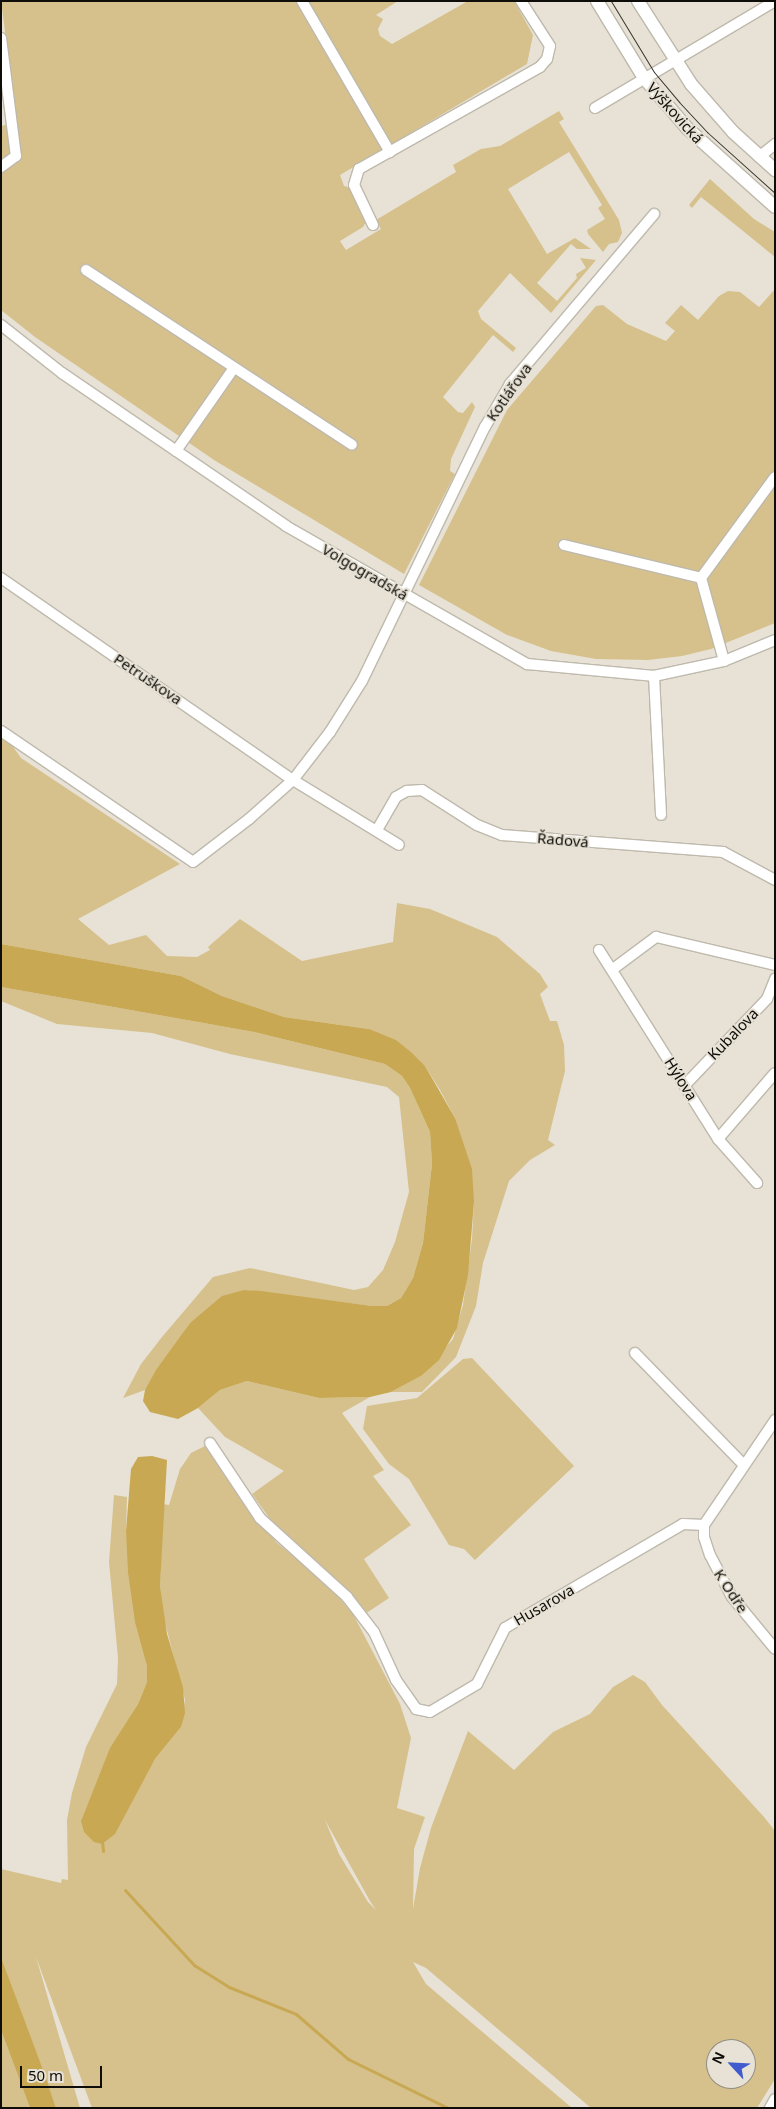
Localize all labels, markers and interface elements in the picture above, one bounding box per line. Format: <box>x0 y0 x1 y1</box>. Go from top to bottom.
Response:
street label: Výškovická <box>643 79 707 147</box>
street label: Kotlářova <box>482 359 536 425</box>
street label: Volgogradská <box>319 540 411 604</box>
street label: Petruškova <box>110 650 186 708</box>
street label: Řadová <box>536 829 590 851</box>
street label: Kubalova <box>704 1004 762 1064</box>
street label: Hýlova <box>661 1054 701 1104</box>
street label: K Odře <box>710 1566 752 1616</box>
street label: Husarova <box>511 1581 577 1629</box>
north arrow <box>706 2039 756 2089</box>
text: N <box>707 2049 729 2067</box>
scale bar <box>22 2056 105 2088</box>
text: 50 m <box>28 2065 63 2085</box>

